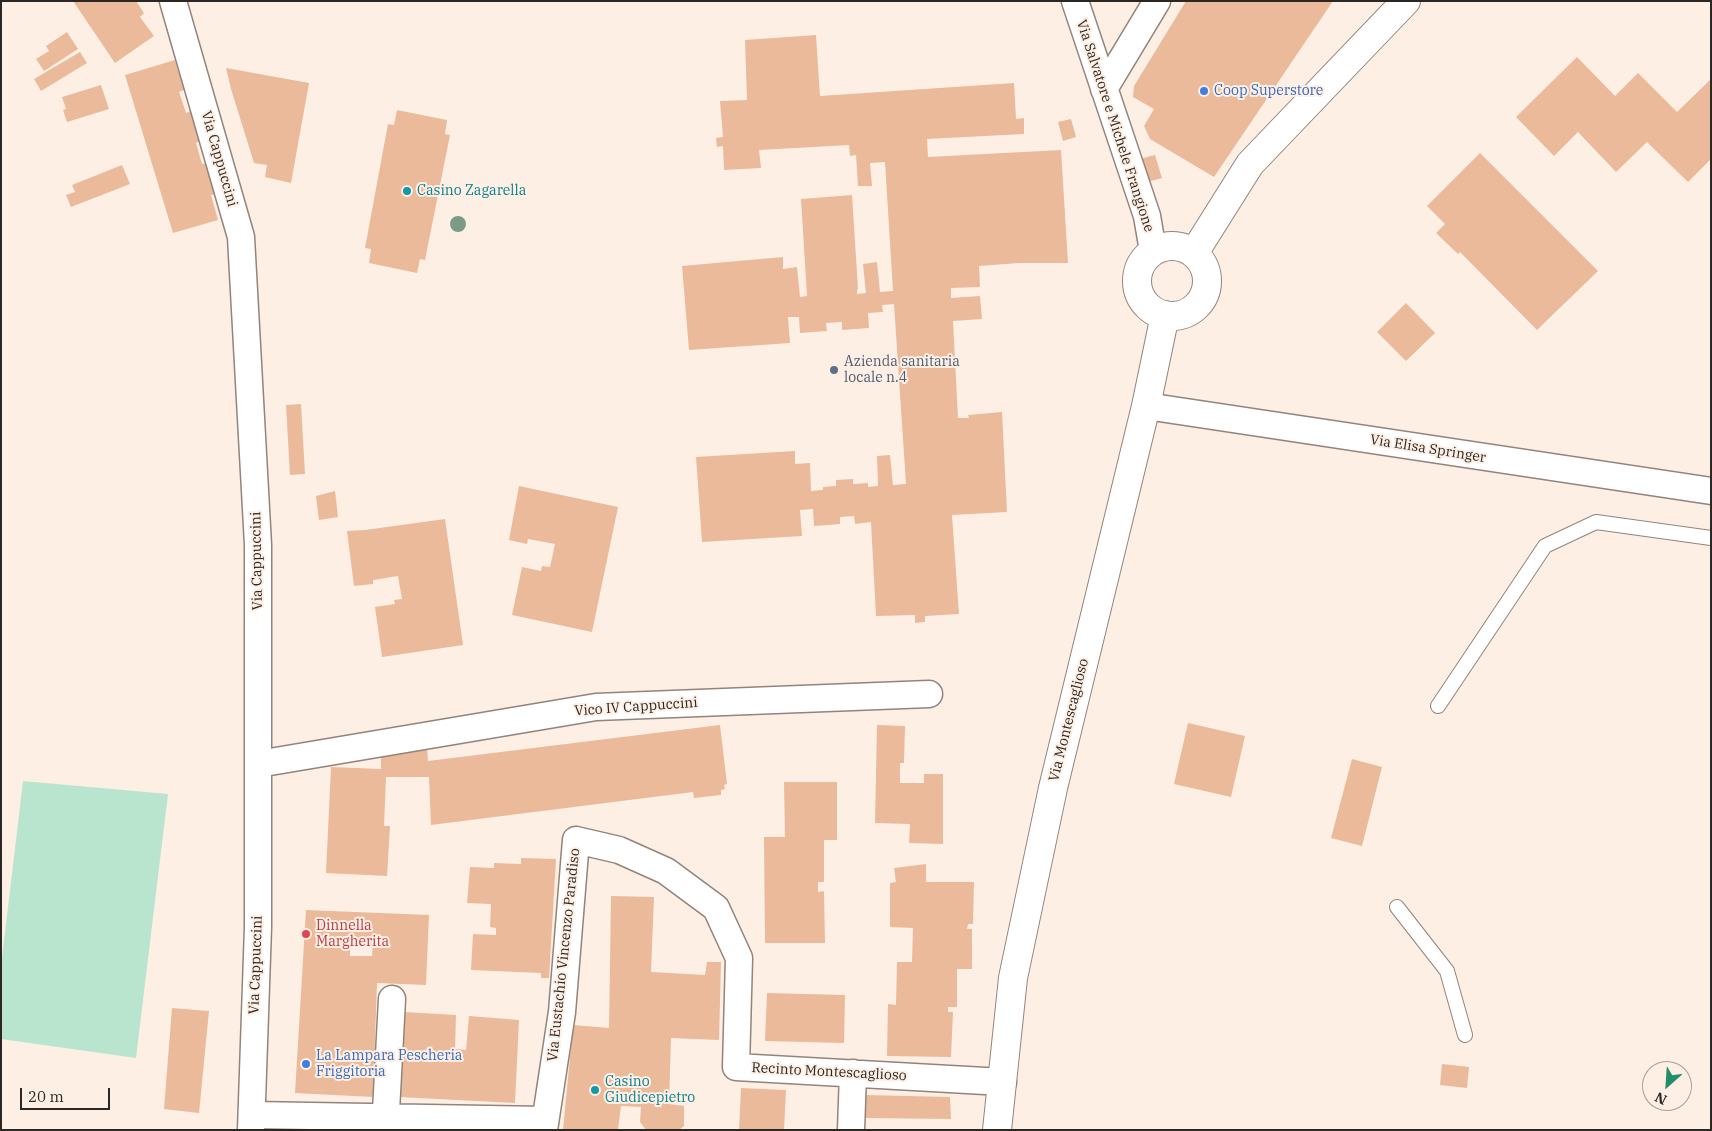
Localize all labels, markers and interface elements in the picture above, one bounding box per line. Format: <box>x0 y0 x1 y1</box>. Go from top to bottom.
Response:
street label: Via Salvatore e Michele Frangione <box>1073 18 1157 234</box>
place label: Coop Superstore <box>1214 83 1323 99</box>
marker: Coop Superstore <box>1198 85 1210 97</box>
street label: Via Cappuccini <box>197 109 241 209</box>
place label: Casino Zagarella <box>417 183 526 199</box>
marker: Casino Zagarella <box>401 185 413 197</box>
place label: Azienda sanitaria locale n.4 <box>844 354 960 387</box>
marker: Azienda sanitaria locale n.4 <box>828 364 840 376</box>
street label: Via Elisa Springer <box>1369 432 1487 466</box>
street label: Via Cappuccini <box>248 511 266 611</box>
street label: Via Montescaglioso <box>1046 657 1092 783</box>
street label: Vico IV Cappuccini <box>574 694 698 720</box>
street label: Via Eustachio Vincenzo Paradiso <box>544 847 584 1063</box>
street label: Via Cappuccini <box>246 915 266 1015</box>
place label: Dinnella Margherita <box>316 918 389 950</box>
marker: Dinnella Margherita <box>300 928 312 940</box>
place label: La Lampara Pescheria Friggitoria <box>316 1048 462 1080</box>
marker: La Lampara Pescheria Friggitoria <box>300 1058 312 1070</box>
street label: Recinto Montescaglioso <box>751 1060 907 1084</box>
north arrow <box>1642 1061 1692 1111</box>
place label: Casino Giudicepietro <box>605 1074 695 1106</box>
scale bar <box>22 1078 112 1110</box>
marker: Casino Giudicepietro <box>589 1084 601 1096</box>
text: 20 m <box>28 1087 64 1106</box>
text: N <box>1652 1088 1670 1109</box>

